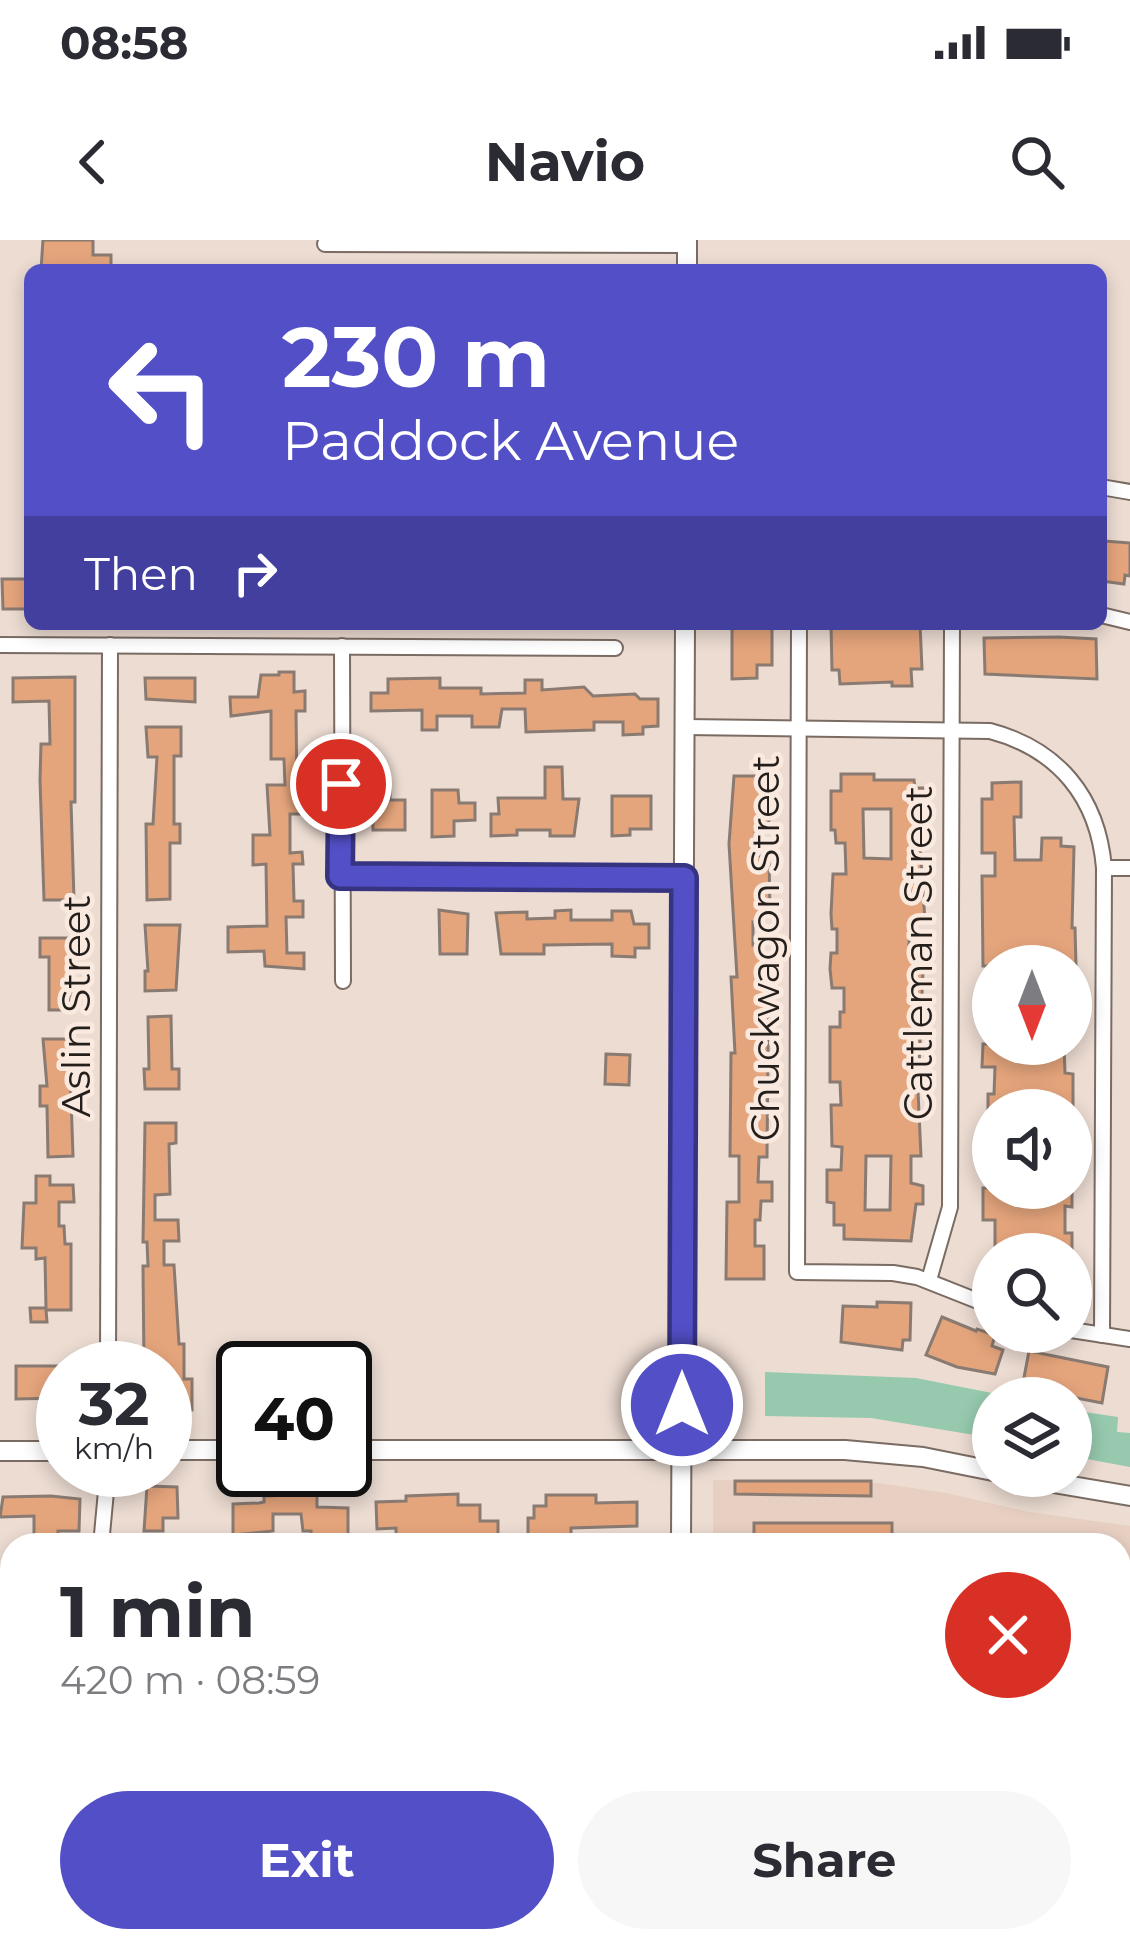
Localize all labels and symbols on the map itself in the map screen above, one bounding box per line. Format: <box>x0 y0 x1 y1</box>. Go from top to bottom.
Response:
pin <box>290 733 392 835</box>
street label: Chuckwagon Street <box>741 755 789 1141</box>
street label: Cattleman Street <box>894 786 942 1120</box>
street label: Aslin Street <box>52 895 100 1117</box>
north arrow <box>972 945 1092 1065</box>
speed limit sign: 40 <box>216 1341 372 1497</box>
position arrow <box>619 1342 745 1468</box>

